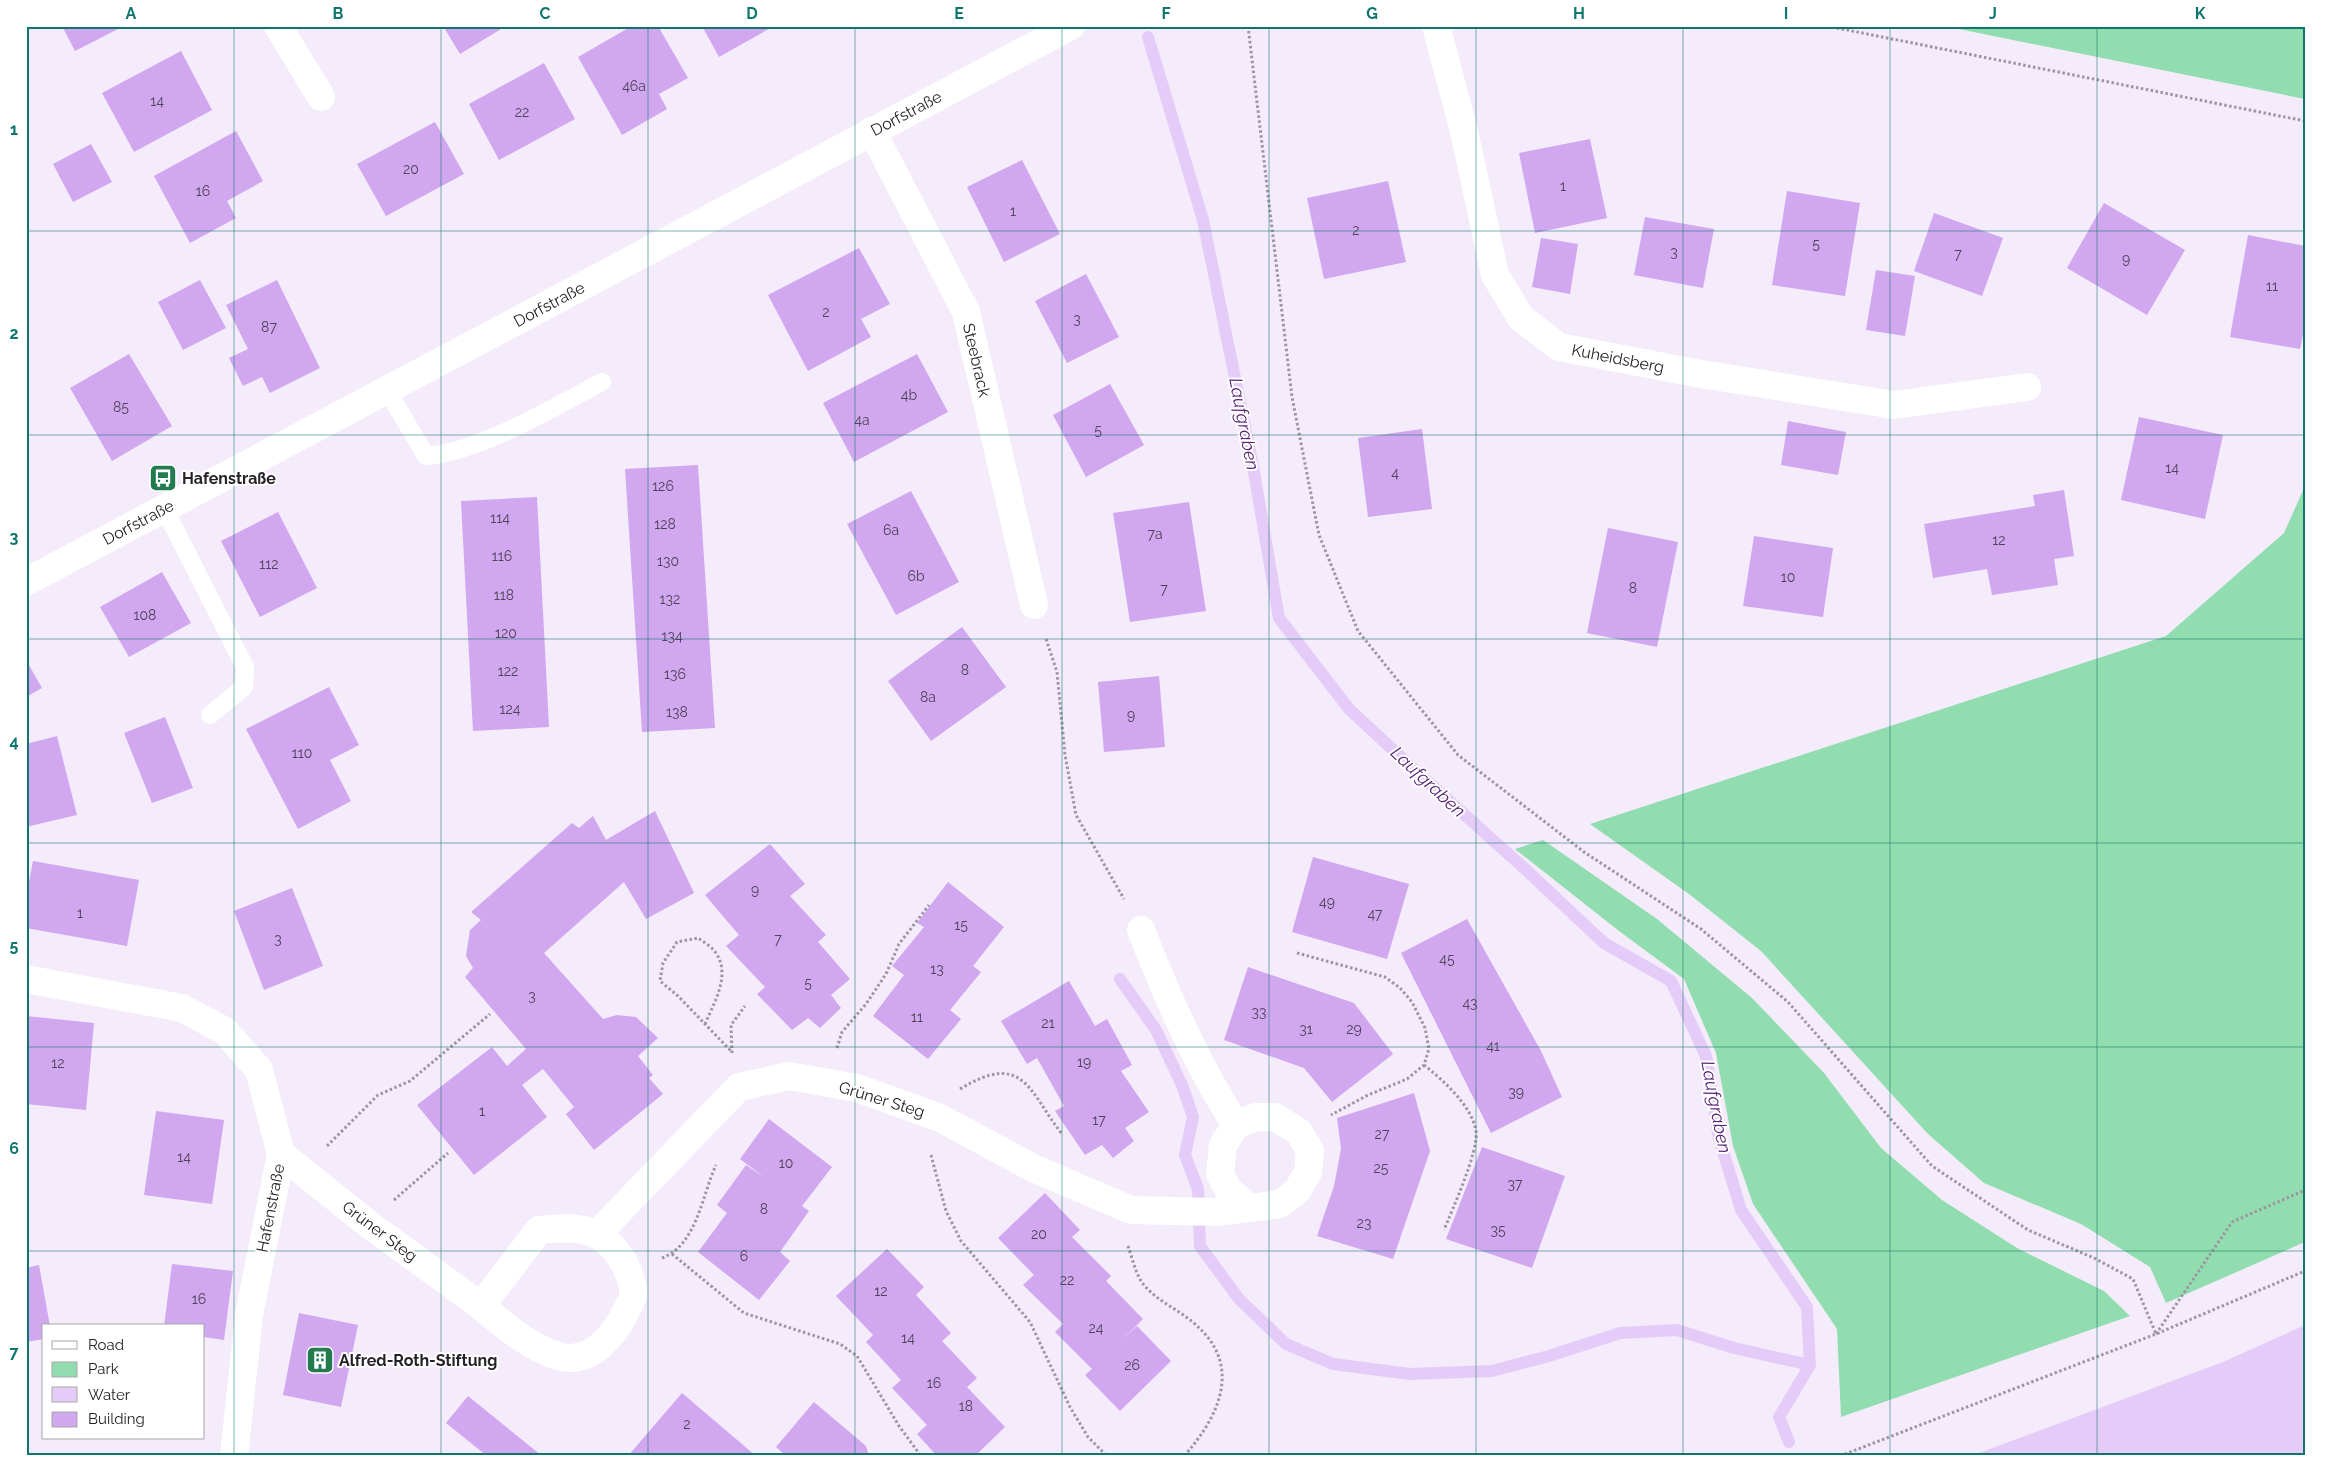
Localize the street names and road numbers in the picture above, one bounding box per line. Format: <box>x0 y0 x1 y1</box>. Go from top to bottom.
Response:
street label: Dorfstraße <box>868 87 945 140</box>
street label: Dorfstraße <box>511 278 588 331</box>
street label: Steebrack <box>959 321 994 399</box>
street label: Kuheidsberg <box>1570 340 1666 377</box>
street label: Dorfstraße <box>100 496 177 549</box>
street label: Grüner Steg <box>837 1077 927 1122</box>
street label: Hafenstraße <box>253 1162 288 1254</box>
street label: Grüner Steg <box>339 1197 421 1266</box>

